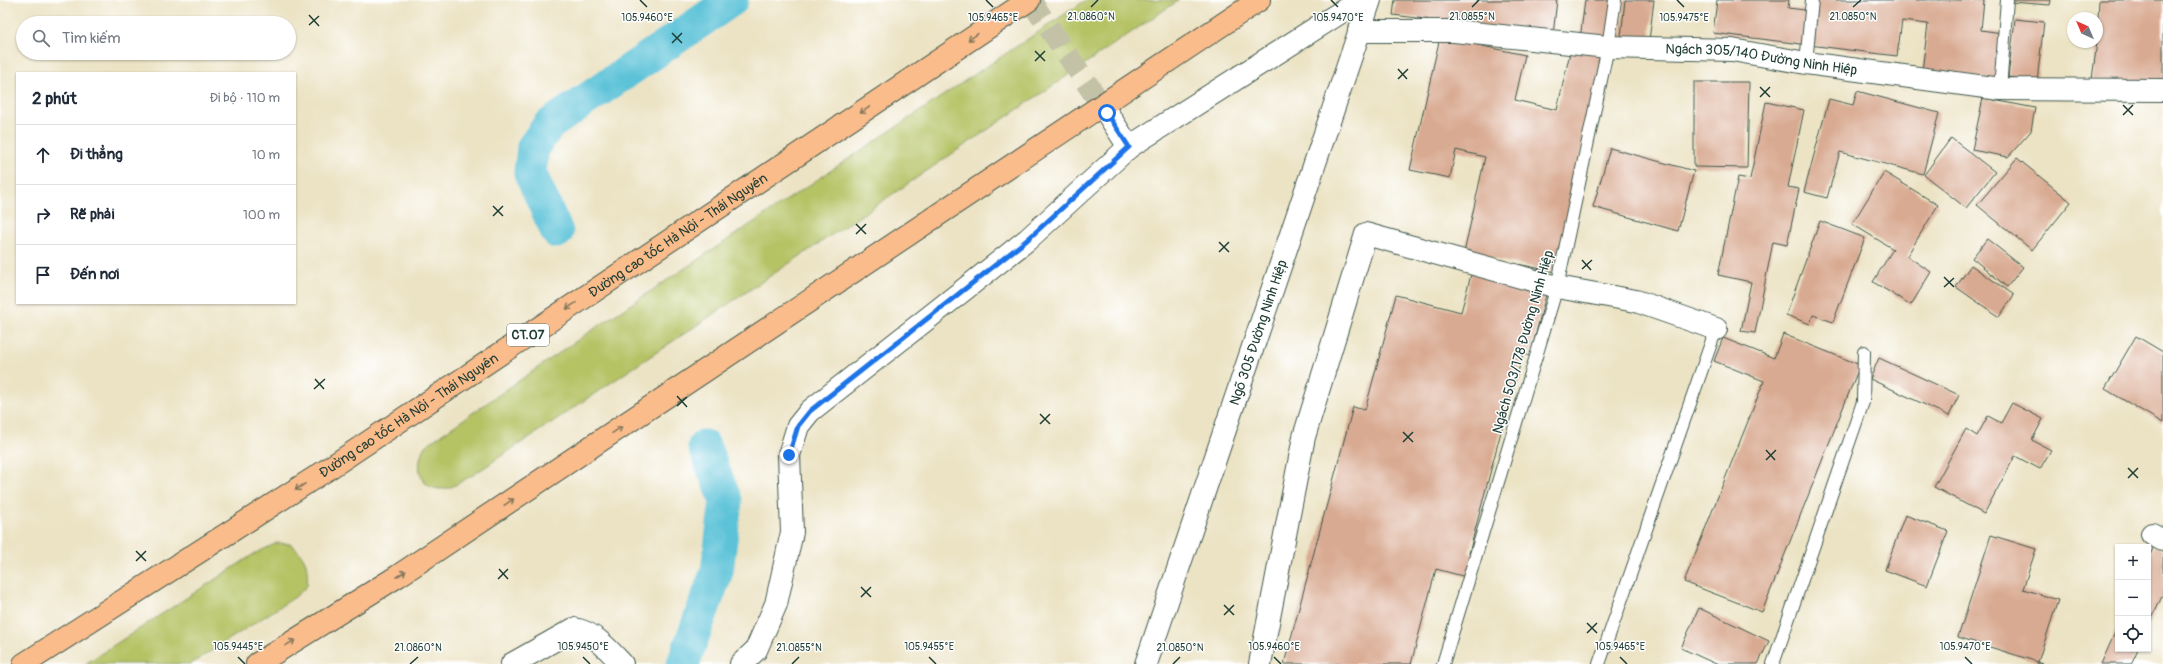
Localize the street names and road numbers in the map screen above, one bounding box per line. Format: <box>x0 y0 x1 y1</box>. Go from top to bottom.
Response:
street label: Ngách 305/140 Đường Ninh Hiệp <box>1665 40 1859 78</box>
street label: Đường cao tốc Hà Nội - Thái Nguyên <box>585 169 771 301</box>
street label: Ngách 503/178 Đường Ninh Hiệp <box>1489 248 1557 436</box>
street label: Ngõ 305 Đường Ninh Hiệp <box>1225 257 1290 407</box>
road number: CT.07 <box>507 324 549 346</box>
street label: Đường cao tốc Hà Nội - Thái Nguyên <box>316 349 501 481</box>

